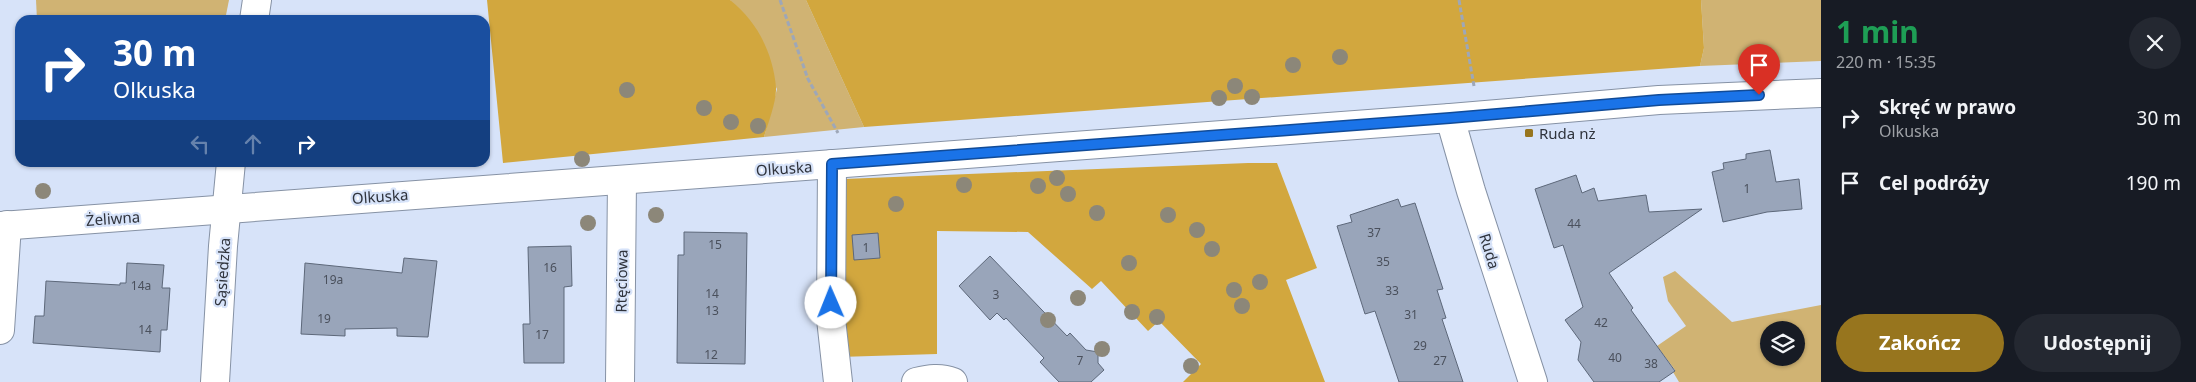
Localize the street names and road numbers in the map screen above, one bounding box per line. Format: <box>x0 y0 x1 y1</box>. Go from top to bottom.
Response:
street label: Olkuska <box>755 156 813 180</box>
street label: Olkuska <box>351 184 409 208</box>
street label: Żeliwna <box>85 206 141 230</box>
street label: Ruda <box>1475 231 1505 271</box>
street label: Sąsiedzka <box>210 237 234 307</box>
street label: Rtęciowa <box>610 249 632 313</box>

